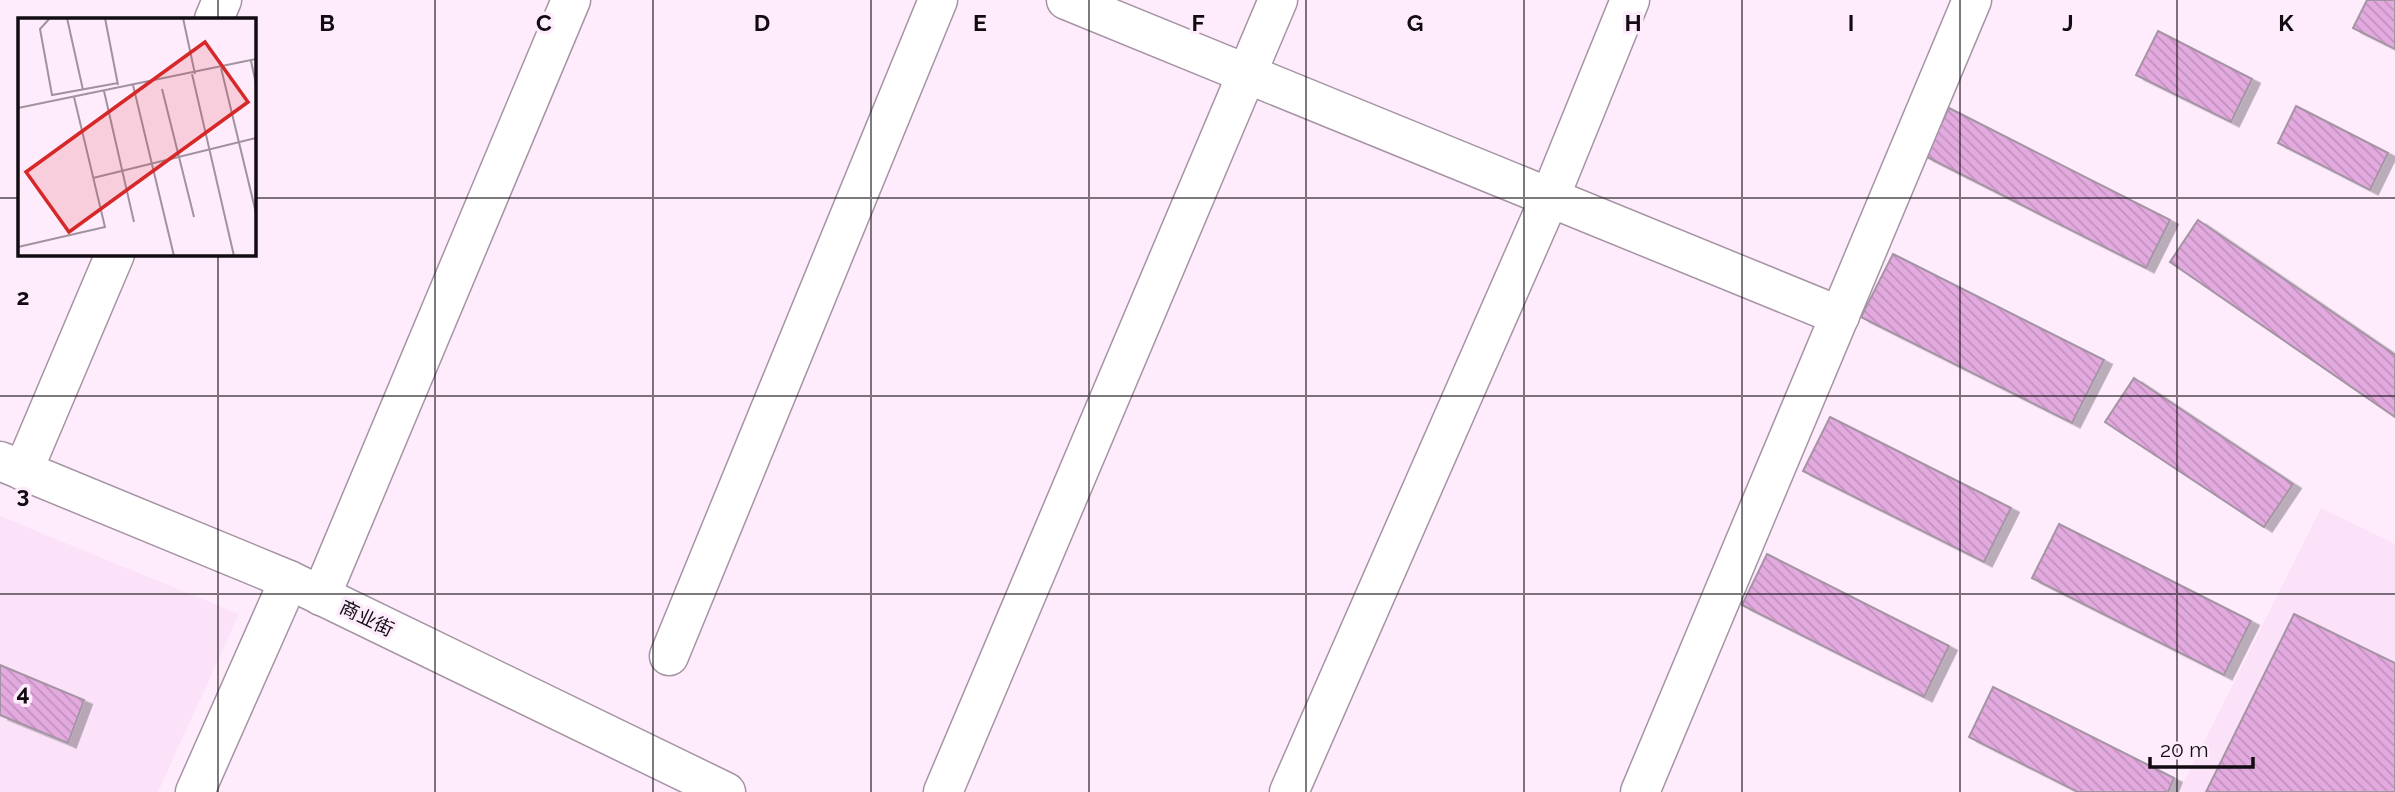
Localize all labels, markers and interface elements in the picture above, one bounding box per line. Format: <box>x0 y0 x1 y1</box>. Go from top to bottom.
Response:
text: B <box>319 9 335 36</box>
text: C <box>536 9 552 36</box>
text: D <box>754 9 770 36</box>
text: E <box>973 9 987 36</box>
text: F <box>1191 9 1205 36</box>
text: G <box>1407 9 1423 36</box>
text: H <box>1624 9 1642 36</box>
text: I <box>1848 9 1854 36</box>
text: J <box>2062 9 2074 36</box>
text: K <box>2278 9 2294 36</box>
inset map <box>18 18 256 256</box>
text: 2 <box>17 283 29 310</box>
text: 3 <box>17 481 29 508</box>
street label: 商业街 <box>337 596 397 640</box>
text: 4 <box>16 679 30 706</box>
scale bar <box>2150 726 2253 770</box>
text: 20 m <box>2160 737 2208 762</box>

